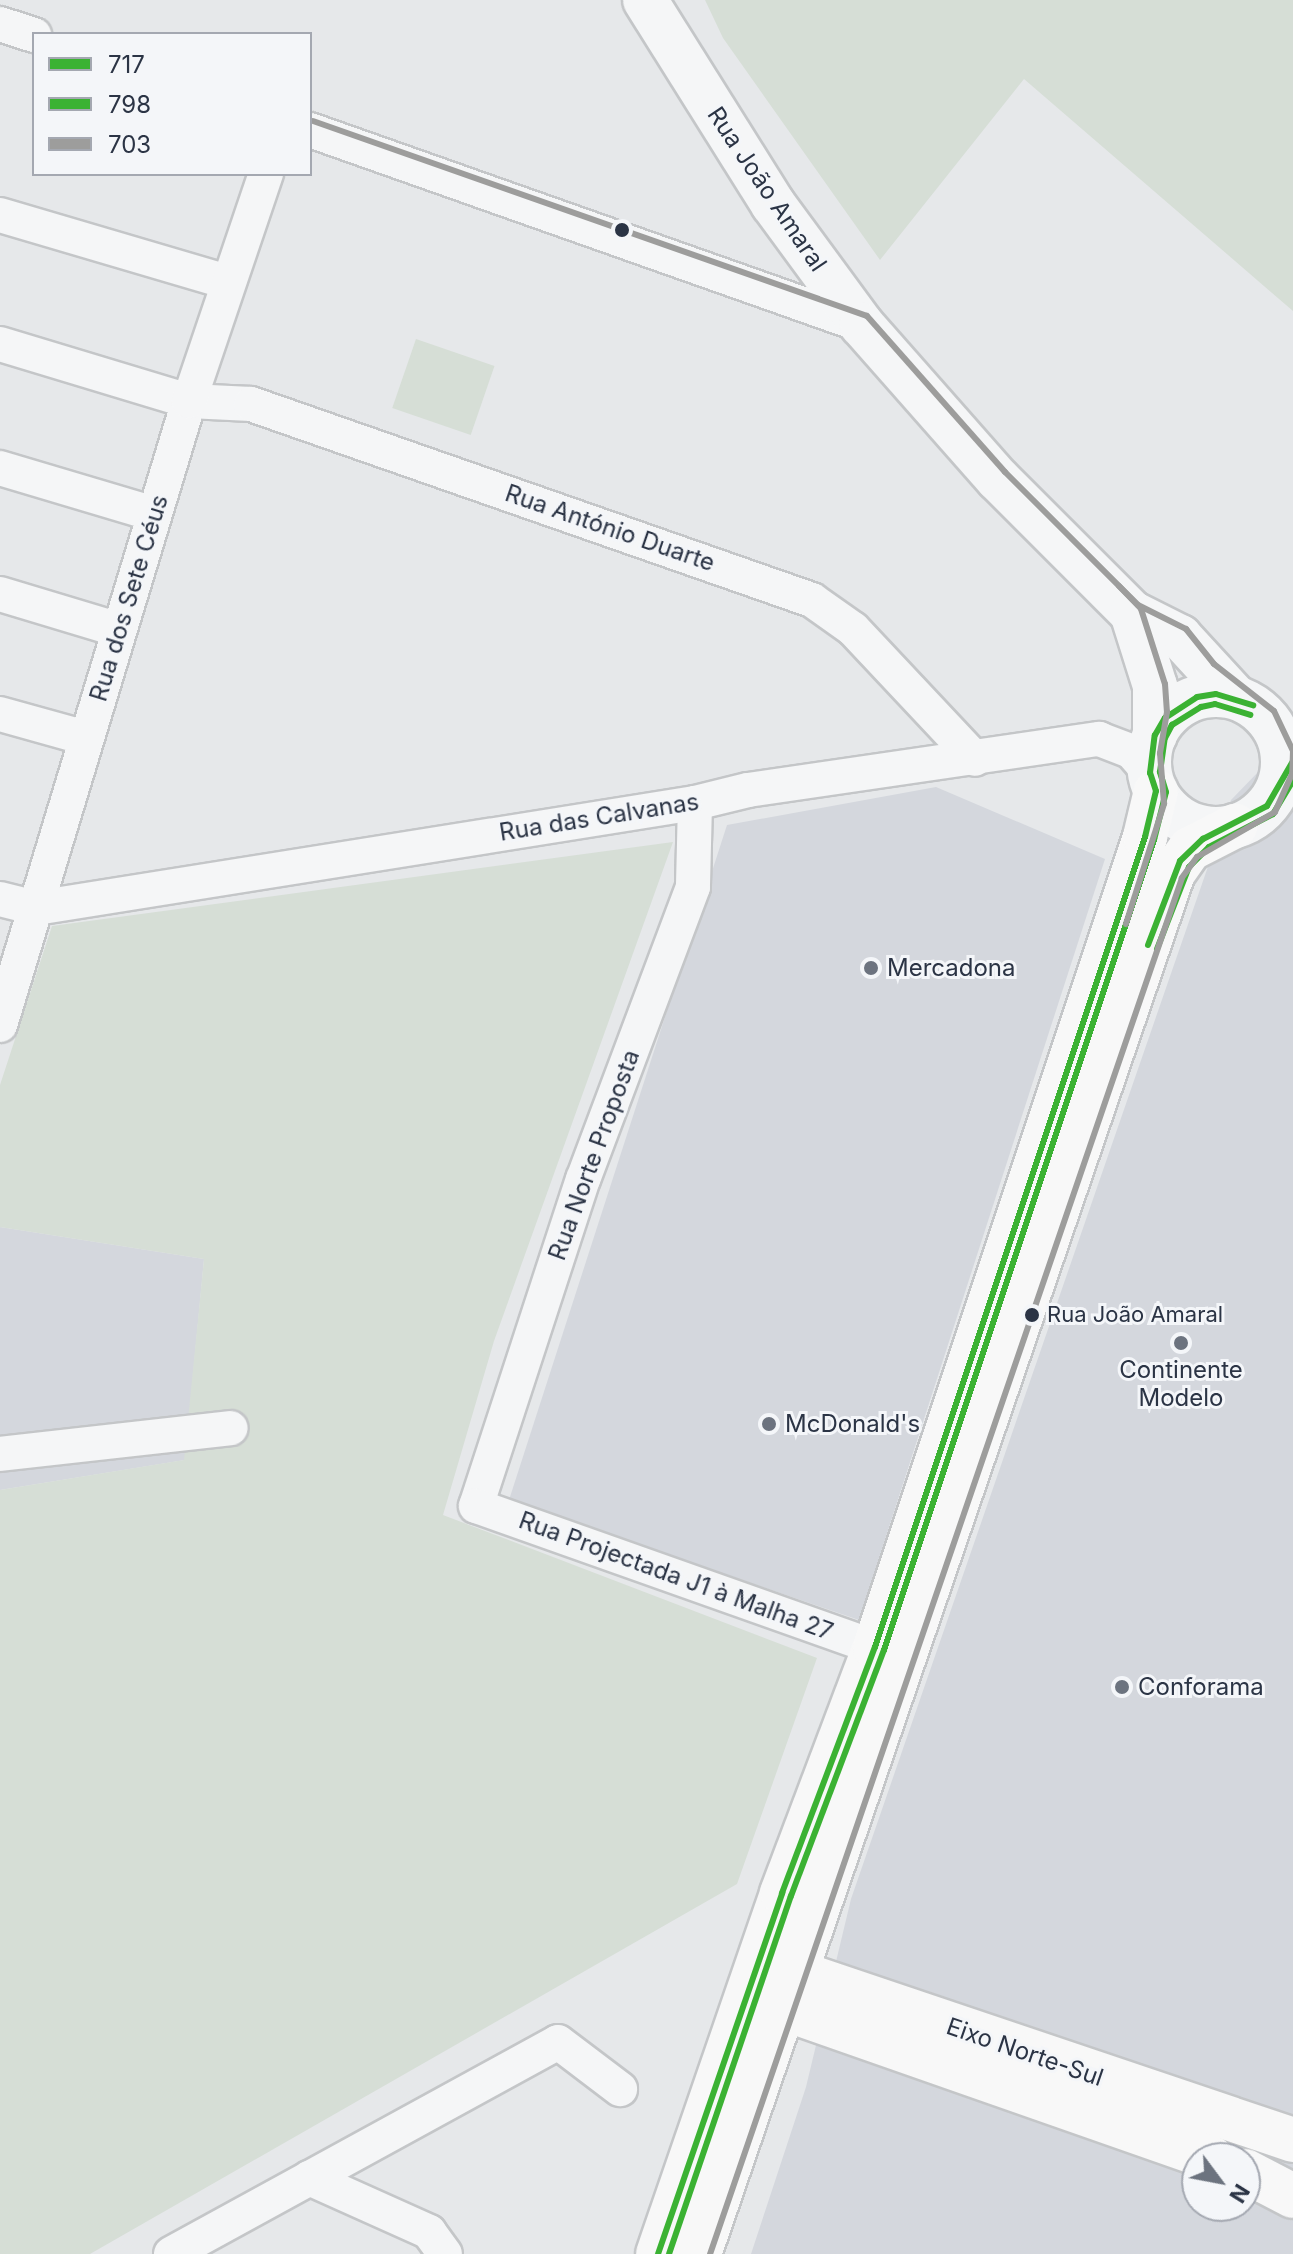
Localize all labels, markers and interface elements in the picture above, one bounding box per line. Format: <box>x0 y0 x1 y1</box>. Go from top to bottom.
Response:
legend <box>32 32 312 176</box>
text: 717 <box>108 50 145 79</box>
text: 798 <box>108 90 151 119</box>
street label: Rua João Amaral <box>701 101 833 277</box>
text: 703 <box>108 130 151 159</box>
unlabelled marker <box>614 222 630 238</box>
street label: Rua António Duarte <box>501 479 719 577</box>
street label: Rua dos Sete Céus <box>84 491 174 705</box>
street label: Rua das Calvanas <box>497 787 701 847</box>
place label: Mercadona <box>887 954 1015 982</box>
marker: Mercadona <box>862 959 880 977</box>
street label: Rua Norte Proposta <box>543 1046 645 1264</box>
place label: Rua João Amaral <box>1047 1302 1223 1328</box>
marker: Rua João Amaral <box>1024 1307 1040 1323</box>
marker: Continente Modelo <box>1172 1334 1190 1352</box>
place label: Continente Modelo <box>1119 1356 1243 1412</box>
place label: McDonald's <box>785 1410 920 1438</box>
marker: McDonald's <box>760 1415 778 1433</box>
street label: Rua Projectada J1 à Malha 27 <box>515 1506 837 1646</box>
place label: Conforama <box>1138 1673 1264 1701</box>
marker: Conforama <box>1113 1678 1131 1696</box>
street label: Eixo Norte-Sul <box>943 2012 1107 2092</box>
north arrow <box>1181 2142 1261 2222</box>
text: N <box>1224 2180 1255 2208</box>

